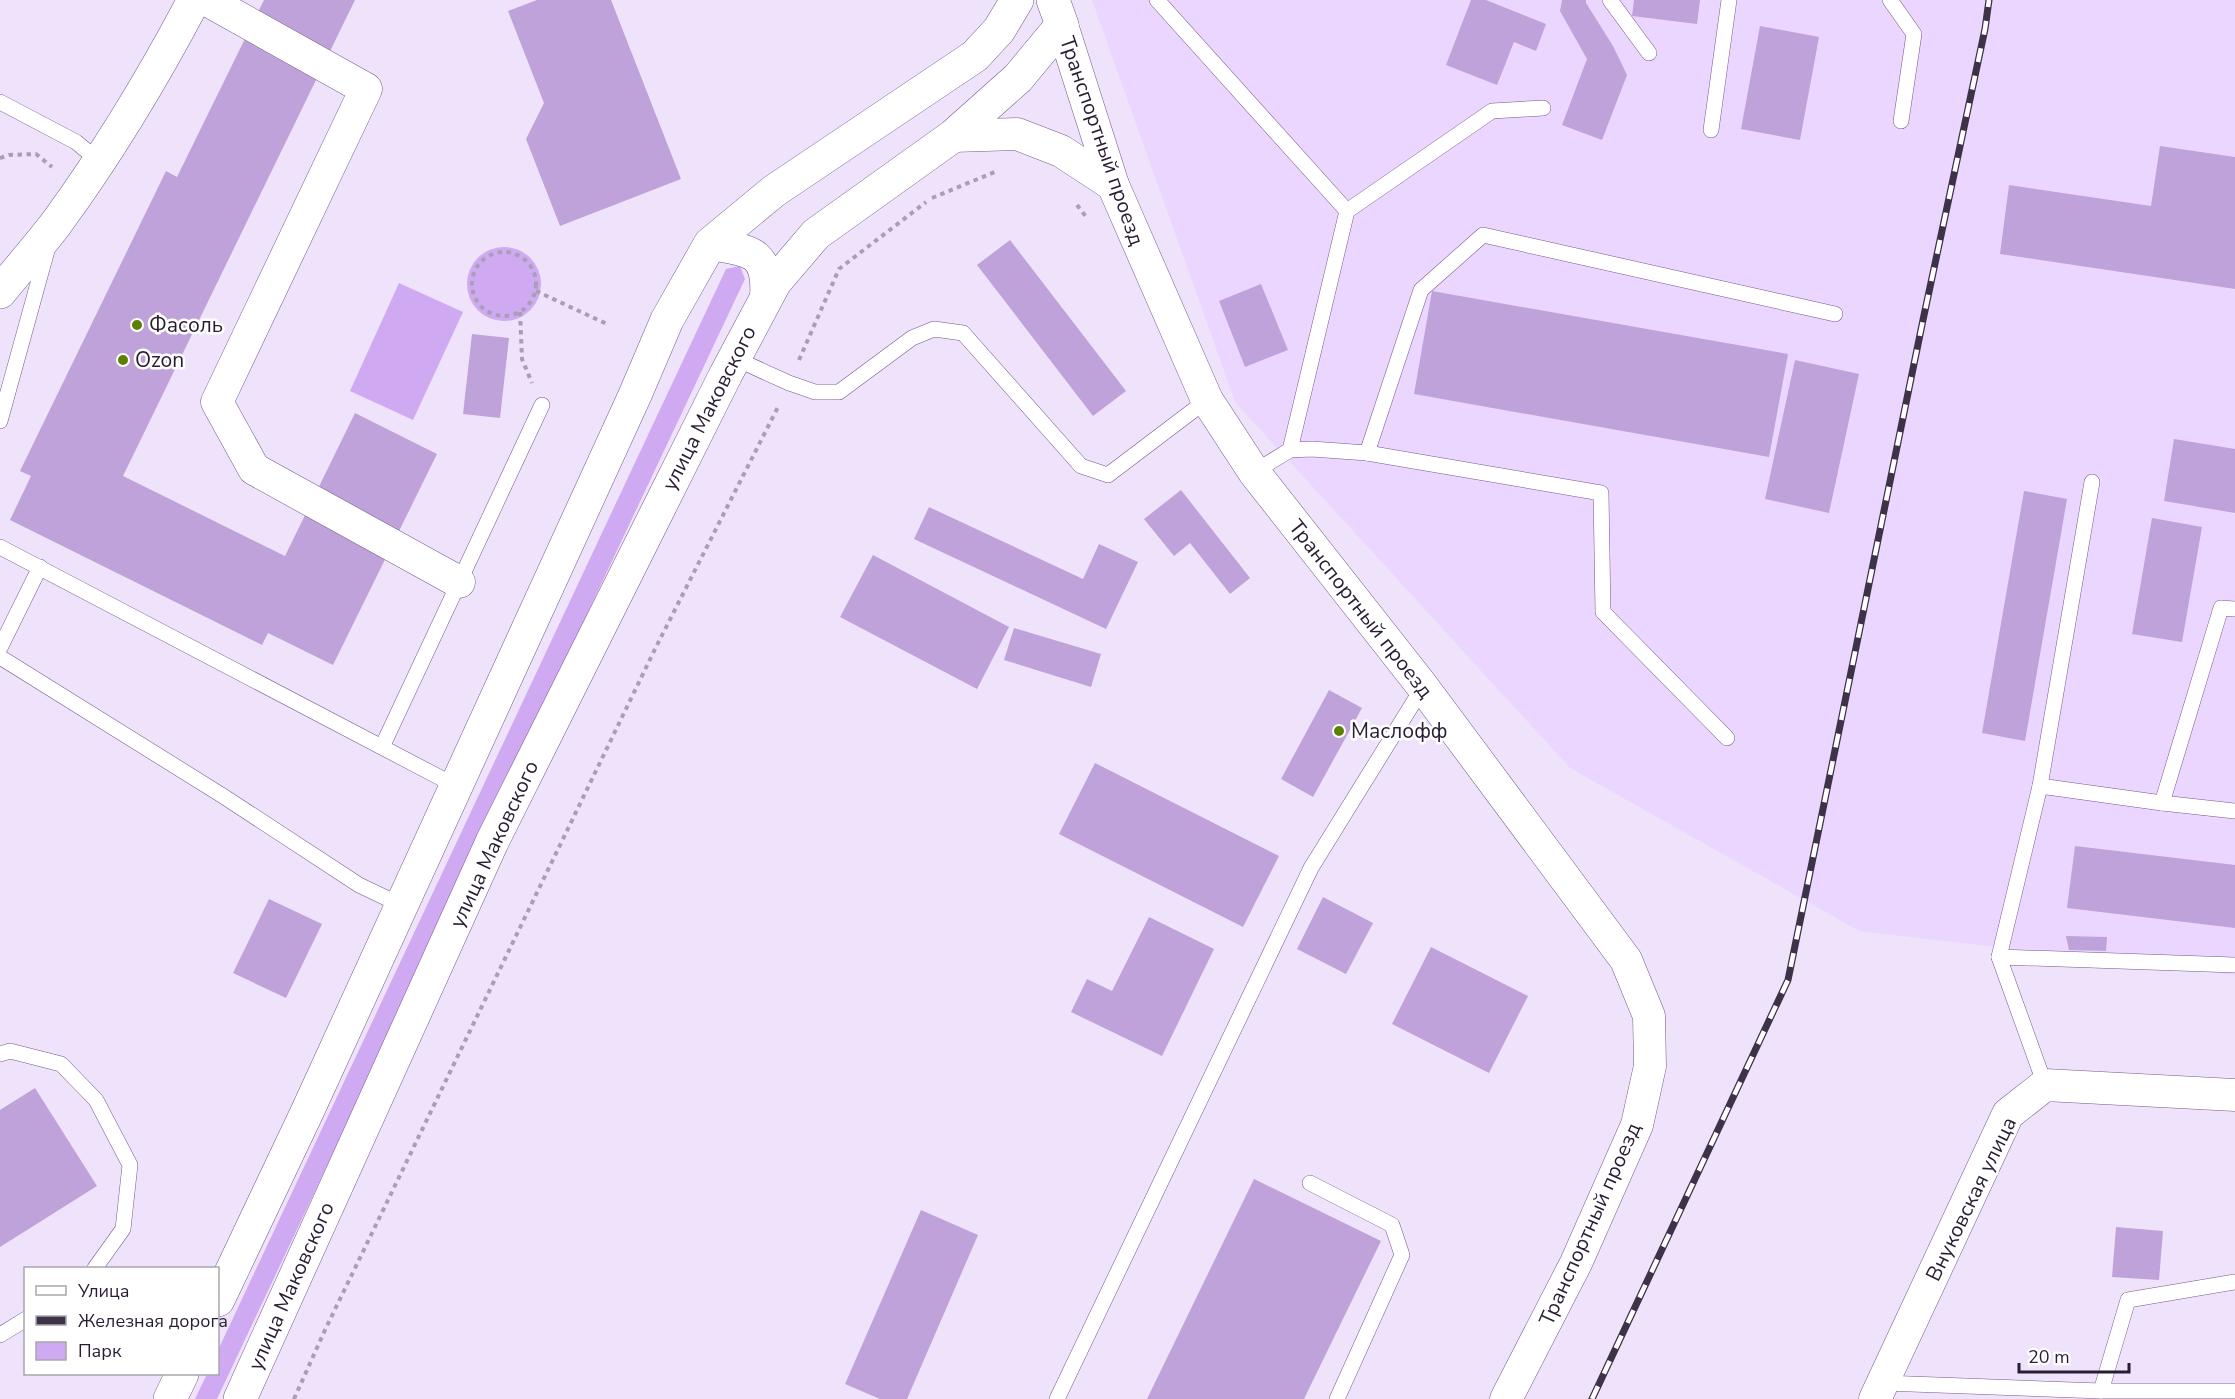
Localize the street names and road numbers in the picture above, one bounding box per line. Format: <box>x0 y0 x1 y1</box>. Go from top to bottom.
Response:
street label: Транспортный проезд <box>1053 33 1151 249</box>
street label: улица Маковского <box>655 321 763 495</box>
street label: Транспортный проезд <box>1282 514 1440 704</box>
street label: улица Маковского <box>443 756 545 932</box>
street label: Внуковская улица <box>1919 1112 2023 1286</box>
street label: Транспортный проезд <box>1533 1118 1647 1330</box>
street label: улица Маковского <box>241 1197 341 1375</box>

